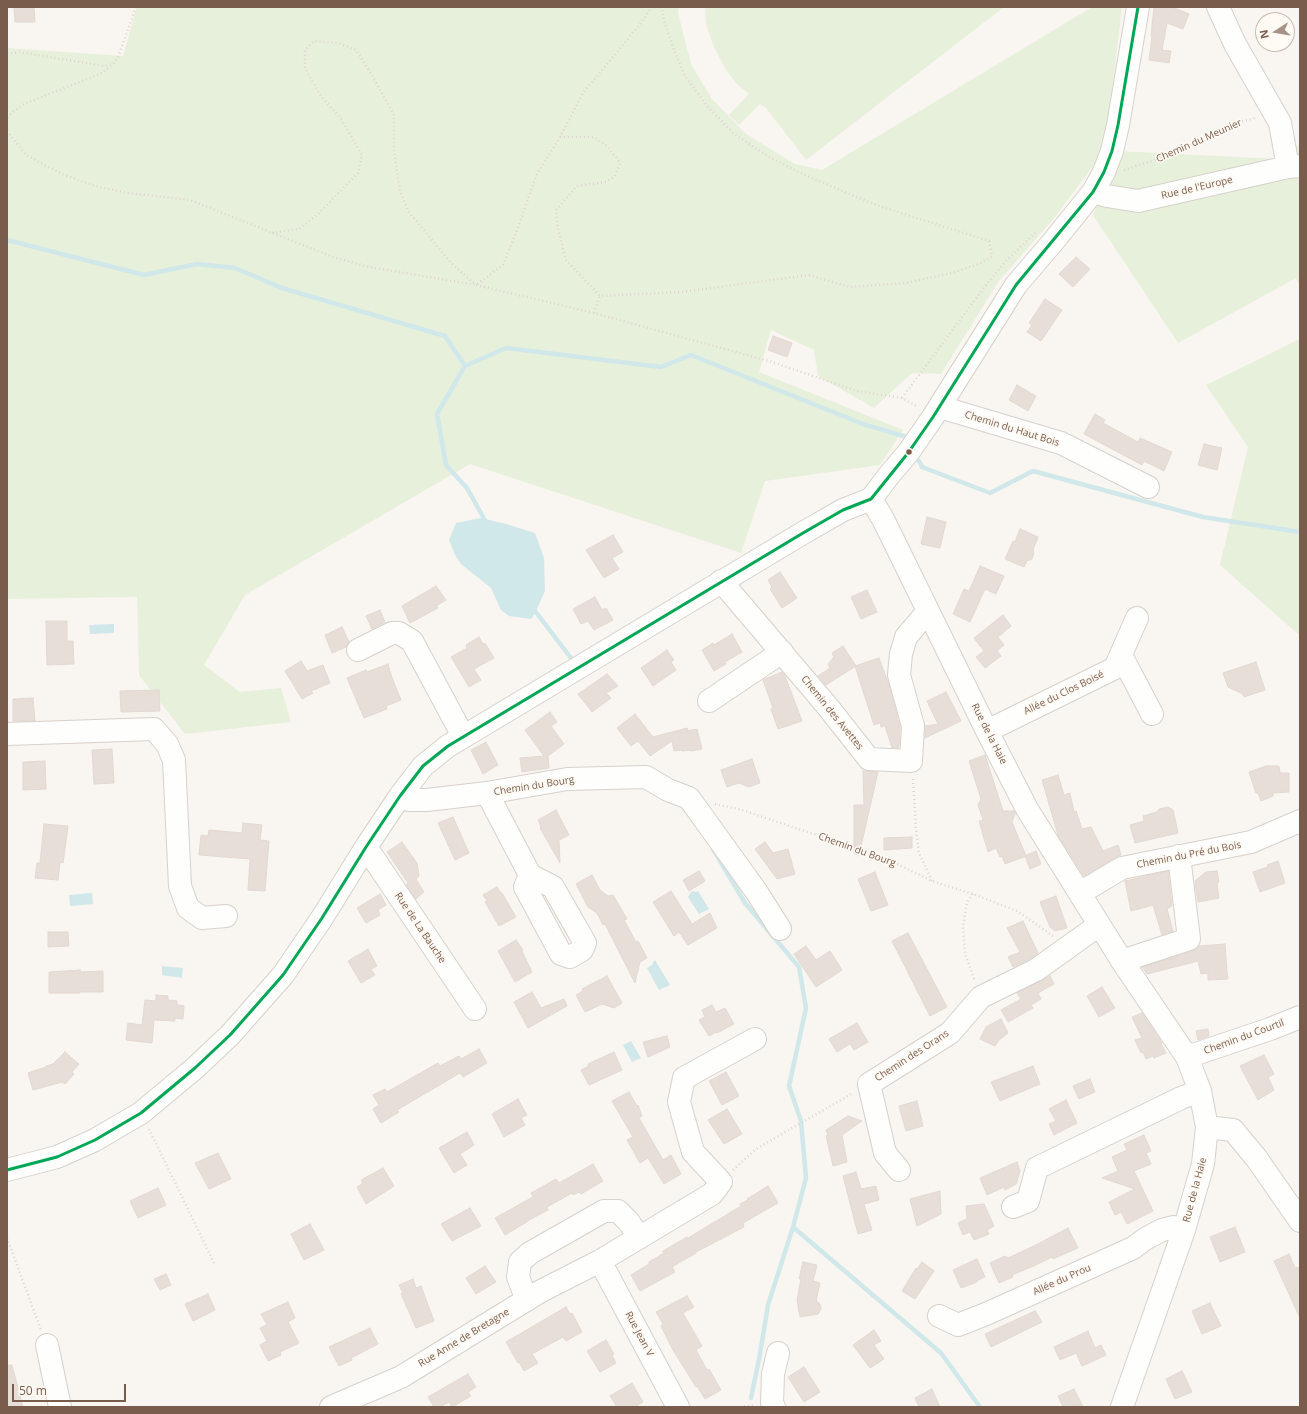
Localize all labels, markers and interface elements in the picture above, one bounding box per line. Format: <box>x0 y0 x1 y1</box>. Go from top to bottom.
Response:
north arrow <box>1255 12 1295 52</box>
text: N <box>1255 28 1272 40</box>
street label: Chemin du Meunier <box>1154 117 1244 165</box>
street label: Rue de l'Europe <box>1160 174 1234 202</box>
street label: Chemin du Haut Bois <box>963 409 1061 449</box>
unlabelled marker <box>904 447 914 457</box>
street label: Allée du Clos Boisé <box>1022 668 1106 718</box>
street label: Chemin des Avettes <box>798 673 866 753</box>
street label: Rue de la Haie <box>969 702 1009 766</box>
street label: Chemin du Bourg <box>493 774 575 798</box>
street label: Chemin du Bourg <box>817 830 897 870</box>
street label: Chemin du Pré du Bois <box>1136 839 1242 871</box>
street label: Rue de La Bauche <box>392 890 448 966</box>
street label: Chemin du Courtil <box>1202 1017 1286 1057</box>
street label: Chemin des Orans <box>873 1028 951 1084</box>
street label: Rue de la Haie <box>1181 1156 1209 1224</box>
street label: Allée du Prou <box>1031 1262 1093 1298</box>
street label: Rue Anne de Bretagne <box>416 1306 512 1370</box>
street label: Rue Jean V <box>622 1310 656 1358</box>
scale bar <box>14 1376 128 1402</box>
text: 50 m <box>19 1382 47 1399</box>

